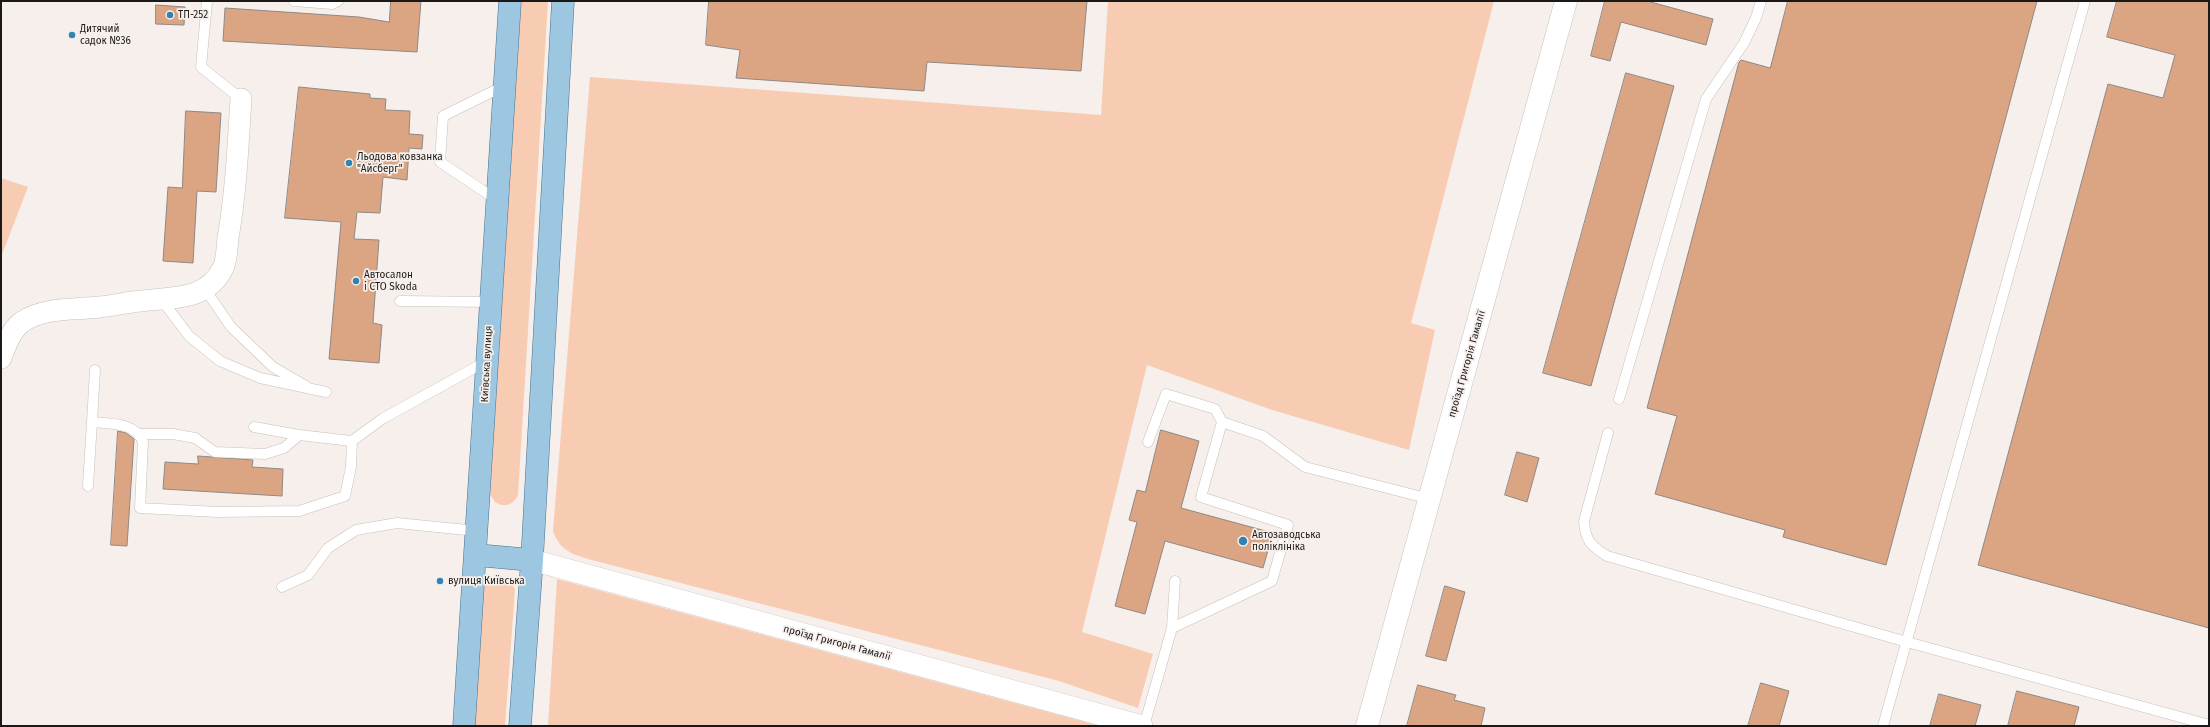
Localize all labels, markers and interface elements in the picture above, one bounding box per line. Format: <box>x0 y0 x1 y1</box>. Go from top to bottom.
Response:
place label: ТП-252 <box>178 9 208 21</box>
marker: ТП-252 <box>165 10 175 20</box>
place label: Дитячий садок №36 <box>80 23 131 46</box>
marker: Дитячий садок №36 <box>67 30 77 40</box>
place label: Льодова ковзанка "Айсберг" <box>357 151 443 174</box>
marker: Льодова ковзанка "Айсберг" <box>344 158 354 168</box>
place label: Автосалон і СТО Skoda <box>364 269 417 292</box>
marker: Автосалон і СТО Skoda <box>351 276 361 286</box>
street label: проїзд Григорія Гамалії <box>1446 309 1488 419</box>
street label: Київська вулиця <box>479 325 495 403</box>
place label: Автозаводська поліклініка <box>1252 529 1321 552</box>
marker: Автозаводська поліклініка <box>1237 535 1249 547</box>
place label: вулиця Київська <box>448 575 525 587</box>
marker: вулиця Київська <box>435 576 445 586</box>
street label: проїзд Григорія Гамалії <box>782 623 892 663</box>

